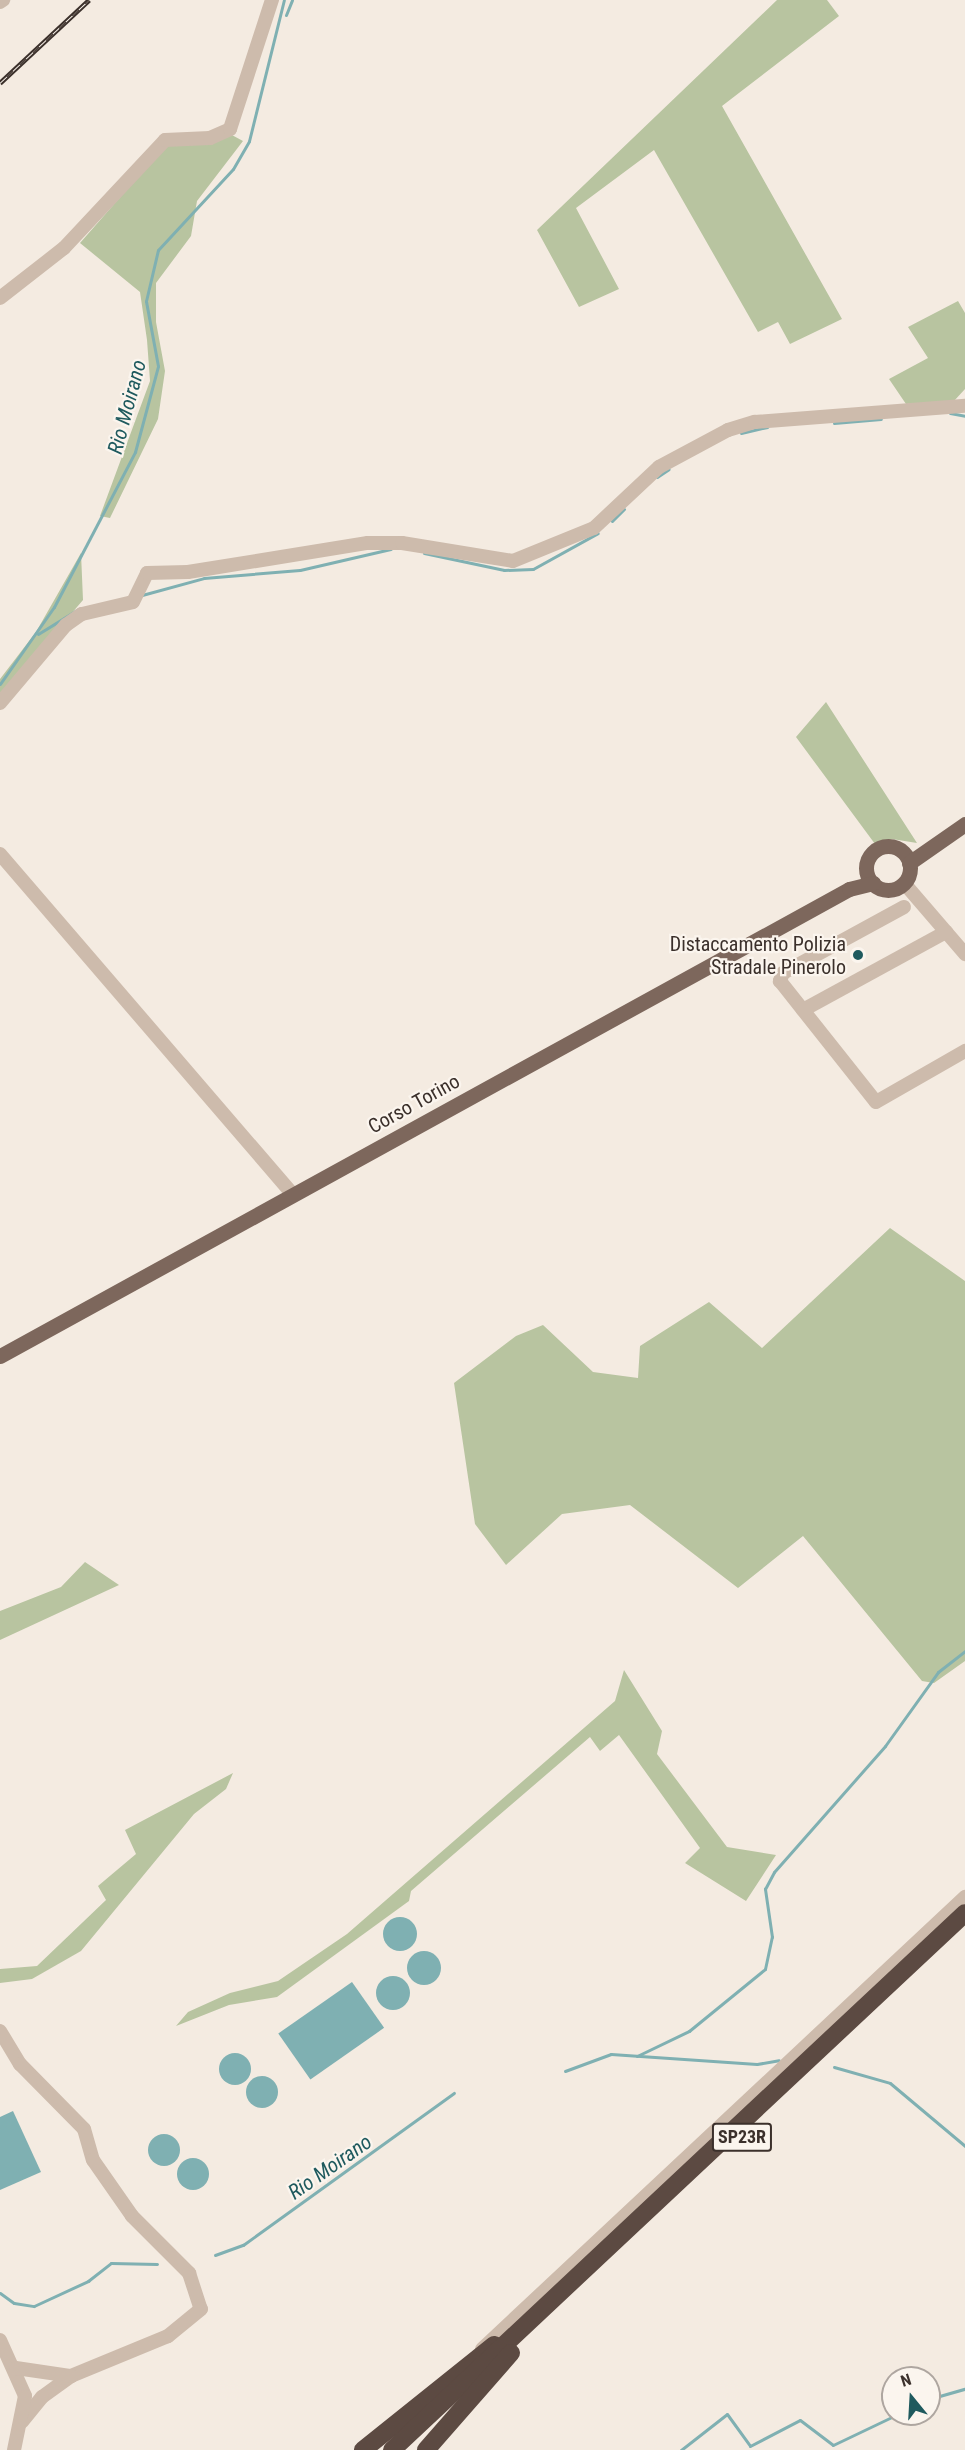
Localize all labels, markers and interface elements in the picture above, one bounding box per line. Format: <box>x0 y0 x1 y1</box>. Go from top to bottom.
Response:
water label: Rio Moirano <box>102 357 152 457</box>
place label: Distaccamento Polizia Stradale Pinerolo <box>670 932 846 979</box>
marker: Distaccamento Polizia Stradale Pinerolo <box>851 948 865 962</box>
street label: Corso Torino <box>364 1069 464 1139</box>
road number: SP23R <box>710 2122 774 2152</box>
water label: Rio Moirano <box>283 2129 377 2205</box>
north arrow <box>881 2366 941 2426</box>
text: N <box>898 2370 913 2391</box>

